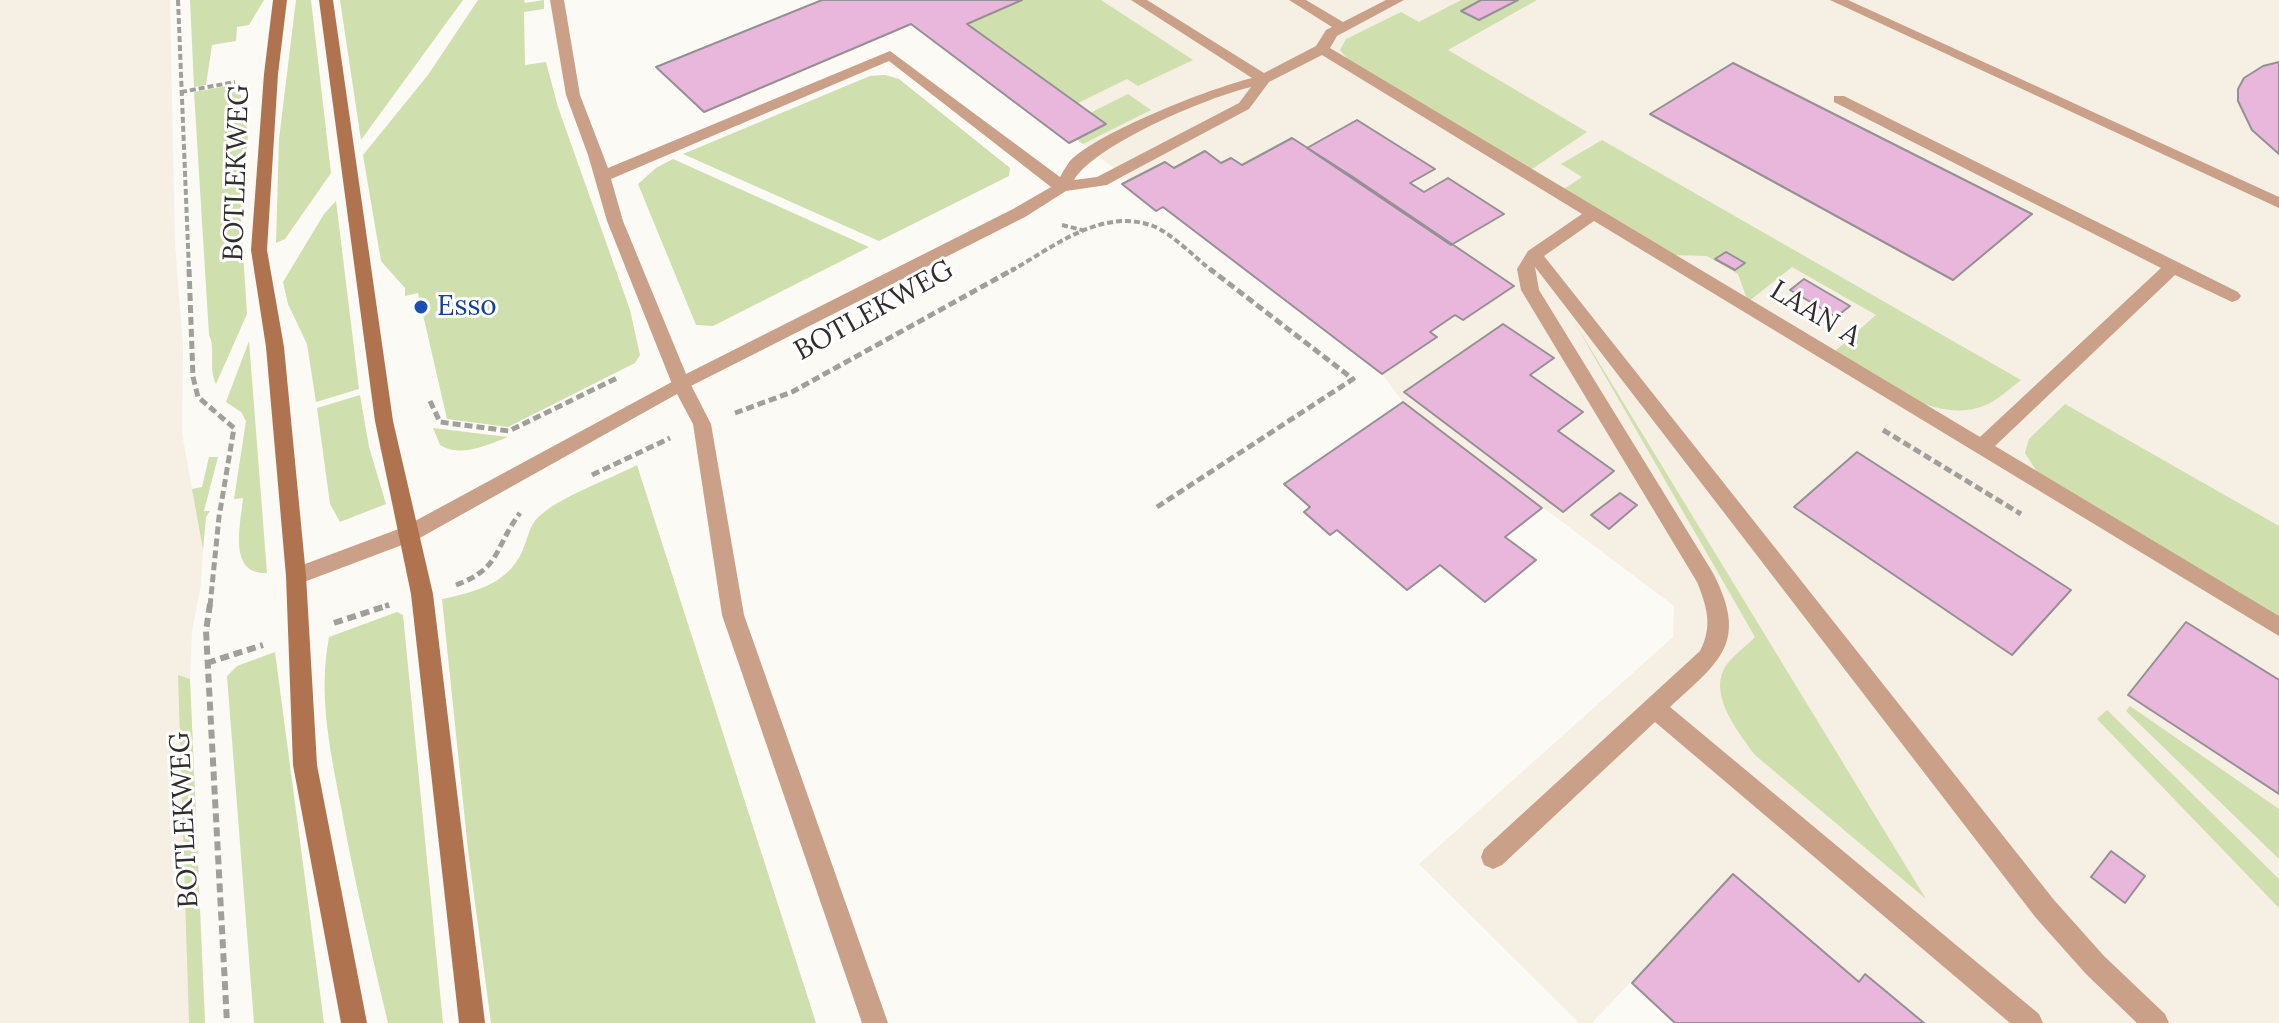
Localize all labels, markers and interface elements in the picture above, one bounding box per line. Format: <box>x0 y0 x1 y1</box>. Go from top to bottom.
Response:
street label: BOTLEKWEG <box>217 84 257 262</box>
street label: BOTLEKWEG <box>789 254 959 368</box>
street label: LAAN A <box>1764 274 1866 354</box>
place label: Esso <box>437 290 497 324</box>
marker: Esso <box>412 298 430 316</box>
street label: BOTLEKWEG <box>164 731 206 909</box>

